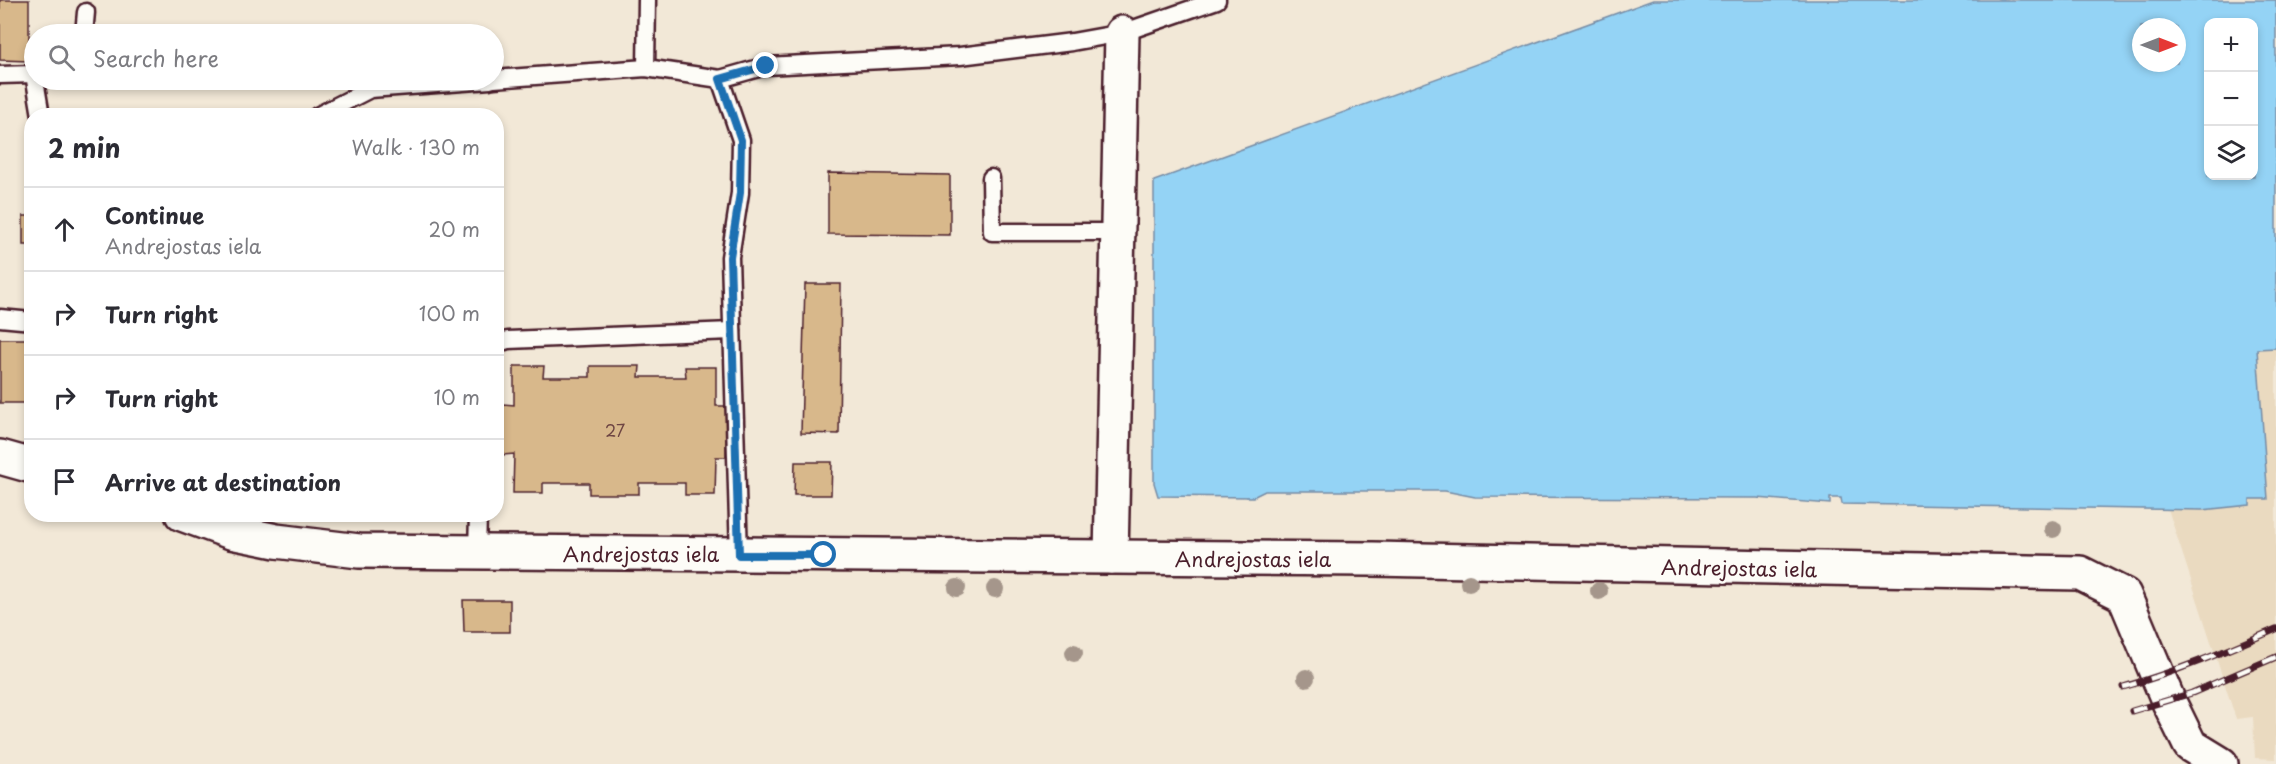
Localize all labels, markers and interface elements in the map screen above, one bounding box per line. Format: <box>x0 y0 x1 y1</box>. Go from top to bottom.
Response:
north arrow <box>2132 18 2186 72</box>
map controls <box>2204 18 2258 180</box>
button: + <box>2204 18 2258 72</box>
search box <box>24 24 504 90</box>
icon: search <box>45 41 78 74</box>
text: Search here <box>93 41 219 74</box>
route end <box>752 52 778 78</box>
button: − <box>2204 72 2258 126</box>
button: layers <box>2204 126 2258 180</box>
text: 2 min <box>48 128 121 167</box>
text: Walk · 130 m <box>352 132 480 162</box>
text: Continue <box>105 198 204 231</box>
icon: ahead <box>48 213 81 246</box>
text: 20 m <box>428 214 480 244</box>
text: Andrejostas iela <box>105 231 261 261</box>
icon: right <box>48 297 81 330</box>
text: Turn right <box>105 297 218 330</box>
text: 100 m <box>419 298 480 328</box>
icon: right <box>48 381 81 414</box>
text: Turn right <box>105 381 218 414</box>
text: 10 m <box>433 382 480 412</box>
house number: 27 <box>605 418 625 442</box>
icon: arrive <box>48 465 81 498</box>
text: Arrive at destination <box>105 465 341 498</box>
street label: Andrejostas iela <box>563 539 720 569</box>
route start <box>810 541 836 567</box>
street label: Andrejostas iela <box>1175 544 1332 574</box>
street label: Andrejostas iela <box>1661 552 1818 584</box>

